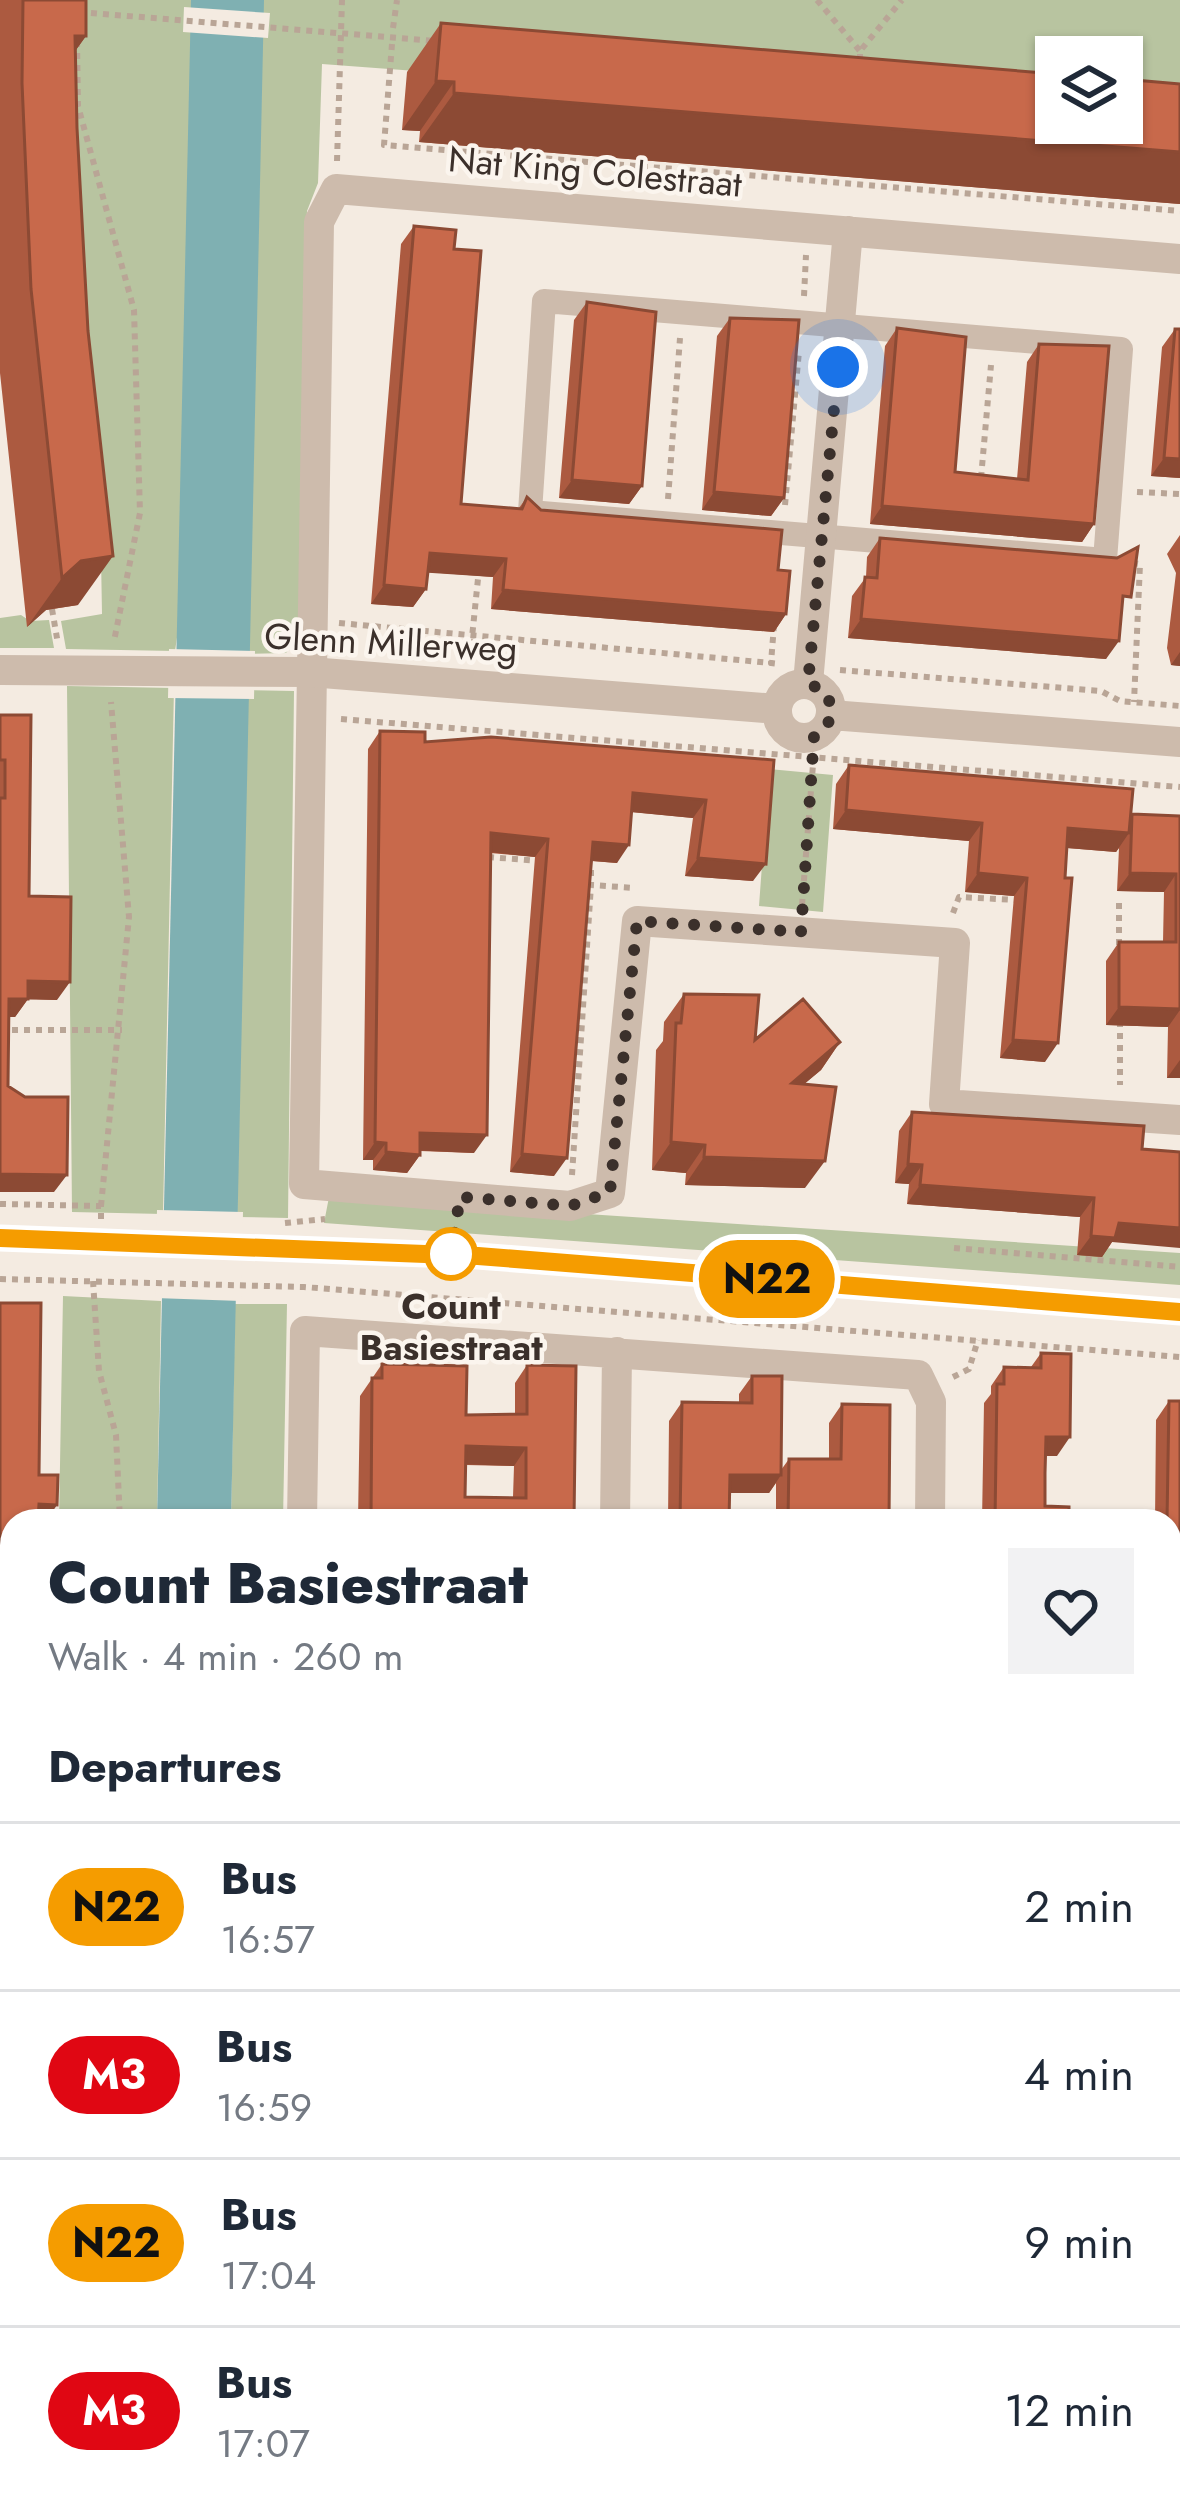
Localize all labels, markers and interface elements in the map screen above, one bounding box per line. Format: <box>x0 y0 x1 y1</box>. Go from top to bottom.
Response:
map controls <box>1035 36 1143 144</box>
button: layers <box>1035 36 1143 144</box>
street label: Nat King Colestraat <box>446 132 744 210</box>
your location <box>808 337 868 397</box>
street label: Glenn Millerweg <box>263 609 519 675</box>
marker: Count Basiestraat <box>426 1229 476 1279</box>
line badge: N22 <box>698 1240 836 1318</box>
text: N22 <box>723 1248 811 1309</box>
place label: Count Basiestraat <box>359 1280 543 1373</box>
text: Count Basiestraat <box>48 1542 528 1624</box>
button: heart <box>1008 1548 1134 1674</box>
text: Walk · 4 min · 260 m <box>48 1628 403 1685</box>
text: Departures <box>48 1734 282 1799</box>
text: Bus <box>220 1846 297 1911</box>
text: 2 min <box>1024 1874 1134 1939</box>
text: N22 <box>72 1876 160 1937</box>
text: 16:57 <box>220 1911 315 1968</box>
text: Bus <box>216 2014 292 2079</box>
text: 4 min <box>1024 2042 1134 2107</box>
text: M3 <box>82 2044 146 2105</box>
text: 16:59 <box>216 2079 312 2136</box>
text: Bus <box>220 2182 297 2247</box>
text: 9 min <box>1024 2210 1134 2275</box>
text: N22 <box>72 2212 160 2273</box>
text: 17:04 <box>220 2247 316 2304</box>
text: Bus <box>216 2350 292 2415</box>
text: 12 min <box>1004 2378 1134 2443</box>
text: M3 <box>82 2380 146 2441</box>
text: 17:07 <box>216 2415 310 2472</box>

